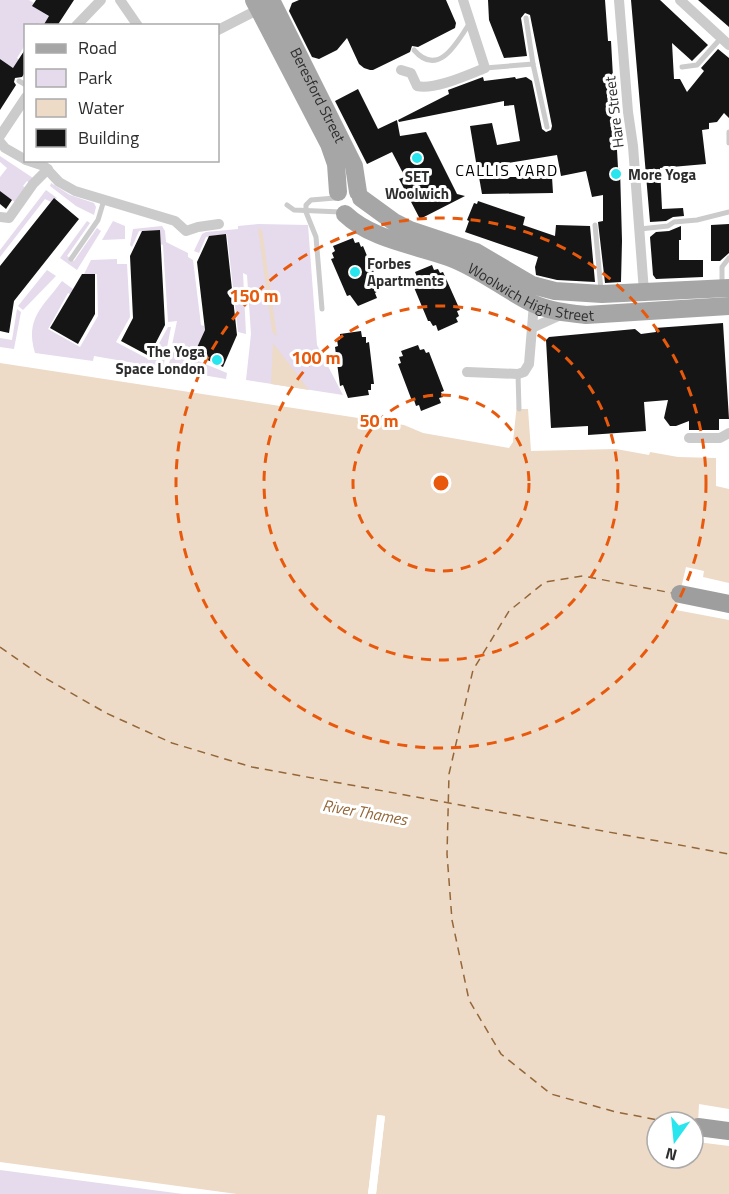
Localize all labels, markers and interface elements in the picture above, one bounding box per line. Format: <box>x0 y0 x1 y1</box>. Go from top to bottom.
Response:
legend <box>24 24 219 162</box>
text: Road <box>78 34 117 61</box>
street label: Beresford Street <box>285 43 352 147</box>
text: Park <box>78 64 113 91</box>
street label: Hare Street <box>598 74 630 149</box>
text: Water <box>78 94 124 121</box>
text: Building <box>78 124 139 151</box>
marker: SET Woolwich <box>410 151 424 165</box>
district label: CALLIS YARD <box>455 158 559 182</box>
place label: More Yoga <box>628 163 697 186</box>
place label: SET Woolwich <box>385 165 449 205</box>
marker: More Yoga <box>609 167 623 181</box>
place label: Forbes Apartments <box>367 252 444 292</box>
street label: Woolwich High Street <box>464 256 595 327</box>
marker: Forbes Apartments <box>348 265 362 279</box>
text: 150 m <box>229 282 279 309</box>
place label: The Yoga Space London <box>116 340 205 380</box>
text: 100 m <box>291 344 341 371</box>
marker: The Yoga Space London <box>210 353 224 367</box>
text: 50 m <box>359 407 399 434</box>
centre of rings <box>431 473 451 493</box>
water label: River Thames <box>321 793 410 831</box>
north arrow <box>645 1110 705 1170</box>
text: N <box>663 1141 680 1168</box>

